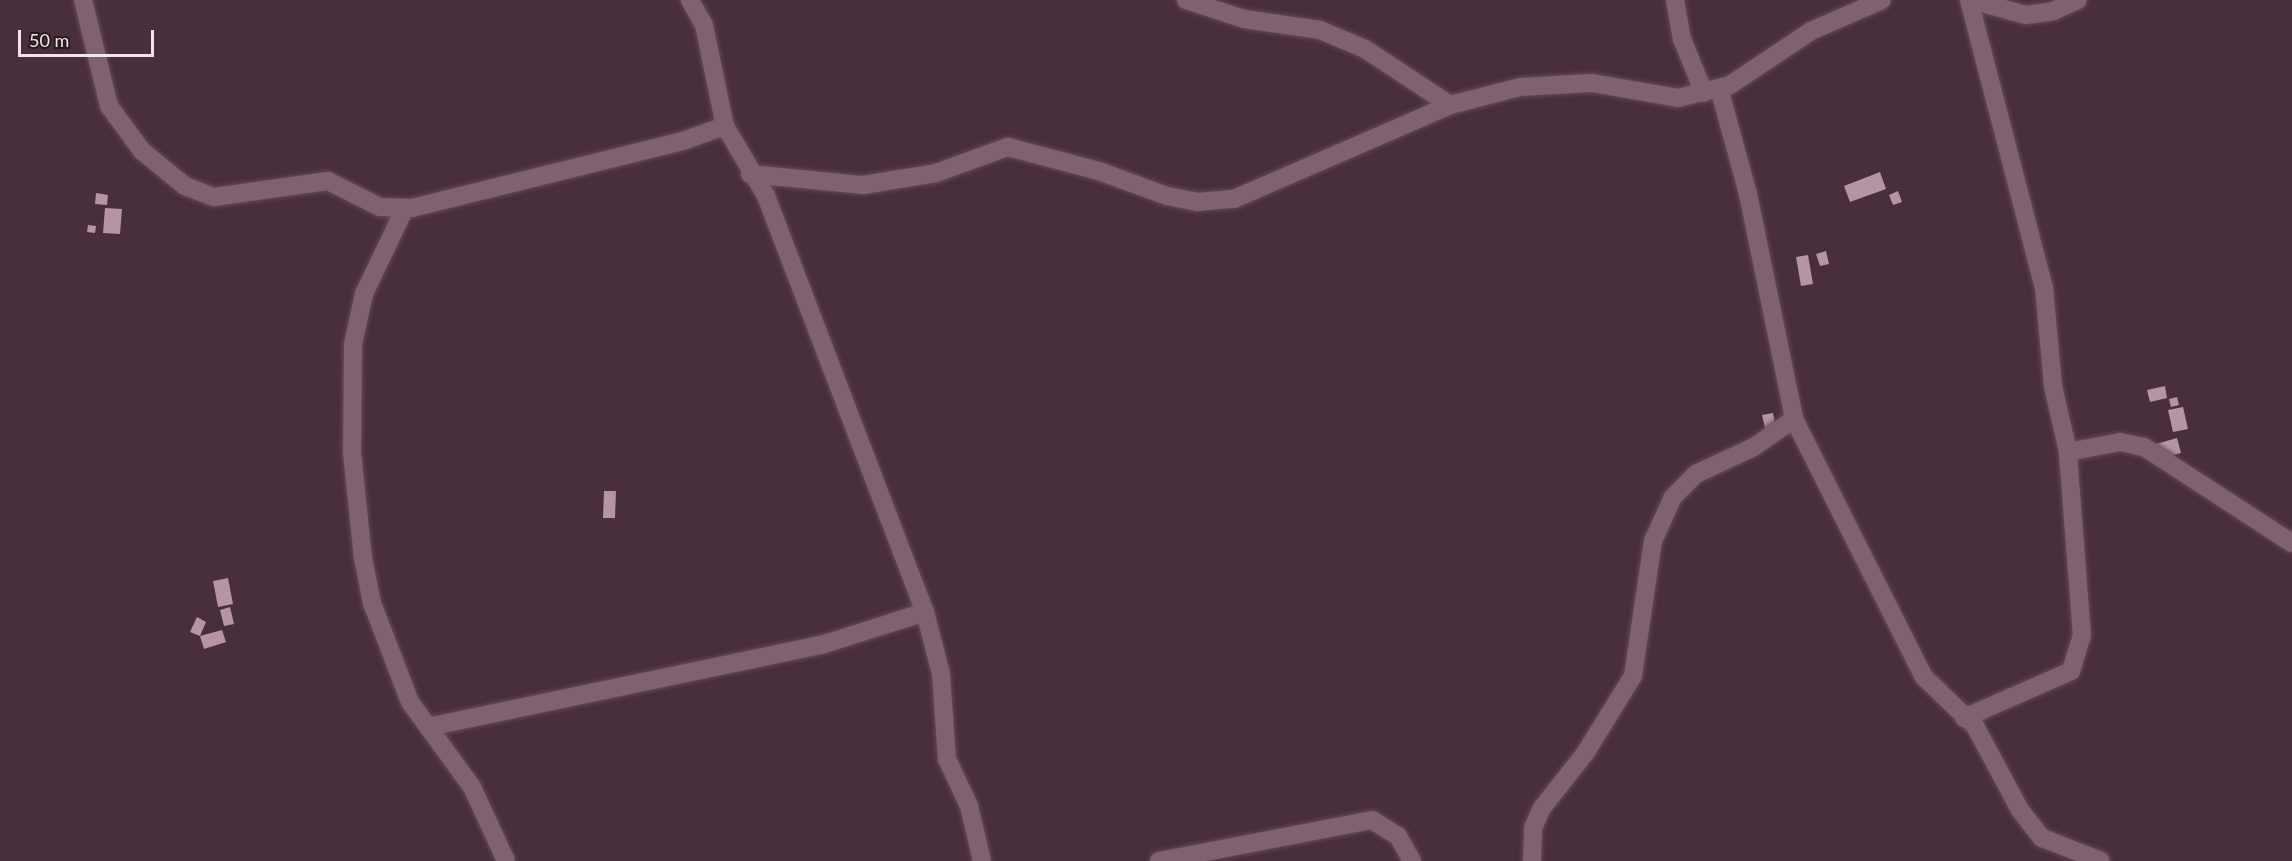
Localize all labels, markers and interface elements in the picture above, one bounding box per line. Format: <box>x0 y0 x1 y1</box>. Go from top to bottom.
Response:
scale bar <box>21 18 158 56</box>
text: 50 m <box>29 29 69 51</box>

